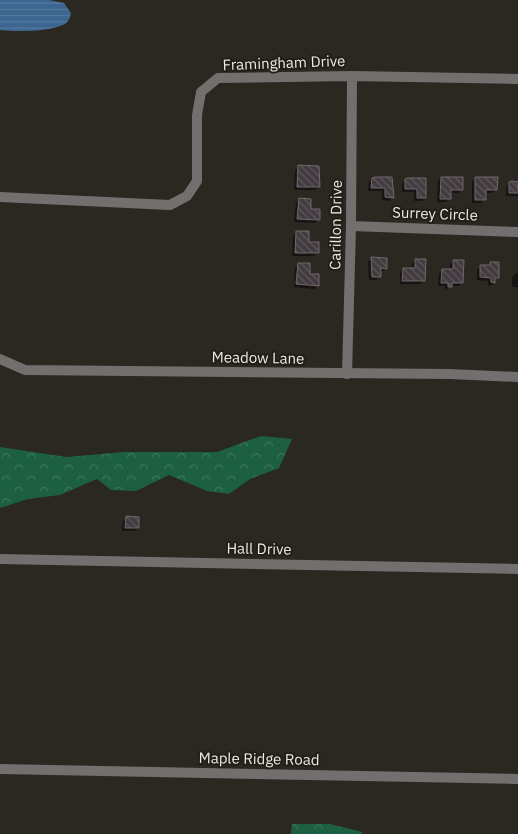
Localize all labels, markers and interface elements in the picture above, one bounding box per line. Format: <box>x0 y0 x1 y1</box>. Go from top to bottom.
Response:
street label: Framingham Drive <box>222 51 346 74</box>
street label: Carillon Drive <box>325 180 346 270</box>
street label: Surrey Circle <box>392 203 478 224</box>
street label: Meadow Lane <box>211 347 305 368</box>
street label: Hall Drive <box>226 538 292 559</box>
street label: Maple Ridge Road <box>198 748 320 769</box>

